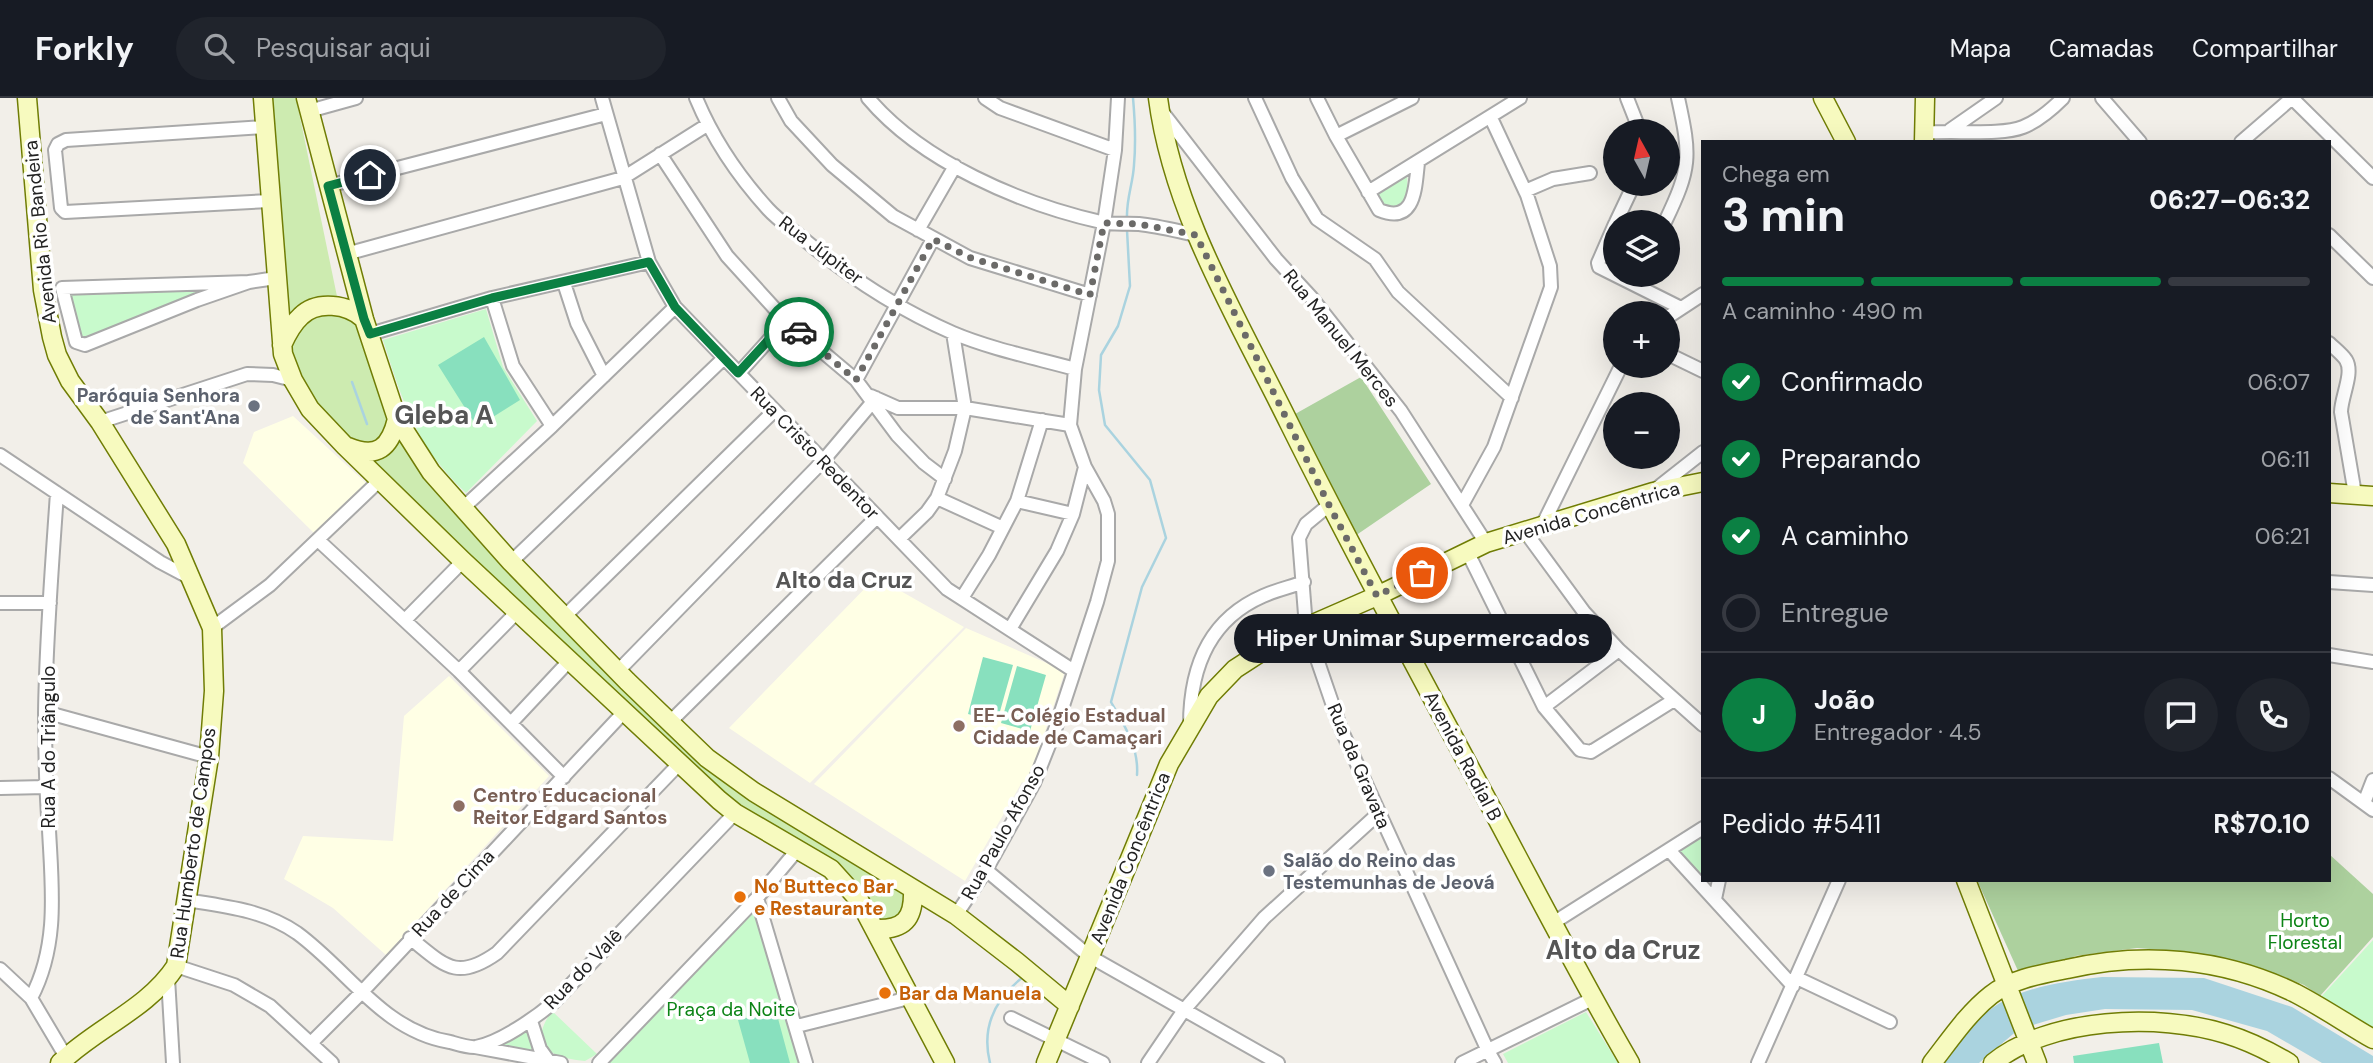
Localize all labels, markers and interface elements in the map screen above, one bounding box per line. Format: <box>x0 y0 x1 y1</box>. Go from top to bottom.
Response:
search box <box>176 17 666 80</box>
text: Forkly <box>35 27 134 70</box>
icon: search <box>200 29 238 67</box>
text: Pesquisar aqui <box>256 31 431 65</box>
text: Mapa <box>1950 33 2011 64</box>
text: Camadas <box>2049 33 2154 64</box>
text: Compartilhar <box>2192 33 2338 64</box>
north arrow <box>1603 119 1680 196</box>
map controls <box>1603 119 1680 469</box>
street label: Avenida Rio Bandeira <box>18 139 62 325</box>
pin <box>340 145 400 205</box>
icon: home <box>351 156 389 194</box>
text: Chega em <box>1722 159 1830 189</box>
text: 06:27–06:32 <box>2149 183 2310 217</box>
text: 3 min <box>1722 185 1845 245</box>
street label: Rua Júpiter <box>774 210 868 290</box>
button: layers <box>1603 210 1680 287</box>
street label: Rua Manuel Merces <box>1278 264 1404 412</box>
text: A caminho · 490 m <box>1722 296 1923 326</box>
courier <box>764 297 834 367</box>
button: + <box>1603 301 1680 378</box>
icon: car <box>780 313 818 351</box>
icon: check <box>1722 363 1760 401</box>
text: Confirmado <box>1781 365 1923 399</box>
text: 06:07 <box>2247 367 2310 397</box>
street label: Rua Cristo Redentor <box>745 381 885 525</box>
place label: Paróquia Senhora de Sant'Ana <box>77 383 240 430</box>
button: − <box>1603 392 1680 469</box>
marker: Paróquia Senhora de Sant'Ana <box>246 398 262 414</box>
district label: Gleba A <box>394 398 494 432</box>
icon: check <box>1722 440 1760 478</box>
text: Preparando <box>1781 442 1921 476</box>
text: 06:11 <box>2261 444 2310 474</box>
street label: Avenida Concêntrica <box>1499 476 1683 550</box>
icon: check <box>1722 517 1760 555</box>
text: A caminho <box>1781 519 1909 553</box>
text: 06:21 <box>2255 521 2310 551</box>
pin <box>1392 543 1452 603</box>
icon: bag <box>1403 554 1441 592</box>
district label: Alto da Cruz <box>775 565 913 595</box>
text: Entregue <box>1781 596 1889 630</box>
callout: Hiper Unimar Supermercados <box>1233 615 1611 664</box>
text: Hiper Unimar Supermercados <box>1256 623 1590 653</box>
street label: Rua A do Triângulo <box>36 666 61 828</box>
button: chat <box>2144 678 2218 752</box>
button: phone <box>2236 678 2310 752</box>
text: João <box>1814 683 1875 717</box>
street label: Avenida Radial B <box>1418 687 1508 825</box>
text: J <box>1752 698 1766 732</box>
street label: Rua da Gravata <box>1321 700 1397 832</box>
place label: EE- Colégio Estadual Cidade de Camaçari <box>973 703 1166 750</box>
text: Entregador · 4.5 <box>1814 717 1982 747</box>
marker: EE- Colégio Estadual Cidade de Camaçari <box>951 718 967 734</box>
street label: Rua Humberto de Campos <box>164 726 222 960</box>
street label: Rua Paulo Afonso <box>955 760 1051 904</box>
street label: Avenida Concêntrica <box>1084 768 1176 948</box>
place label: Centro Educacional Reitor Edgard Santos <box>473 783 667 830</box>
marker: Centro Educacional Reitor Edgard Santos <box>451 798 467 814</box>
text: Pedido #5411 <box>1722 807 1881 841</box>
text: R$70.10 <box>2213 807 2310 841</box>
street label: Rua de Cima <box>406 844 500 942</box>
place label: Salão do Reino das Testemunhas de Jeová <box>1283 848 1495 895</box>
marker: Salão do Reino das Testemunhas de Jeová <box>1261 863 1277 879</box>
place label: No Butteco Bar e Restaurante <box>754 874 894 921</box>
marker: No Butteco Bar e Restaurante <box>732 889 748 905</box>
park label: Horto Florestal <box>2268 908 2342 955</box>
street label: Rua do Valê <box>538 923 628 1015</box>
district label: Alto da Cruz <box>1545 933 1701 967</box>
place label: Bar da Manuela <box>899 981 1042 1006</box>
marker: Bar da Manuela <box>877 985 893 1001</box>
park label: Praça da Noite <box>667 997 795 1022</box>

